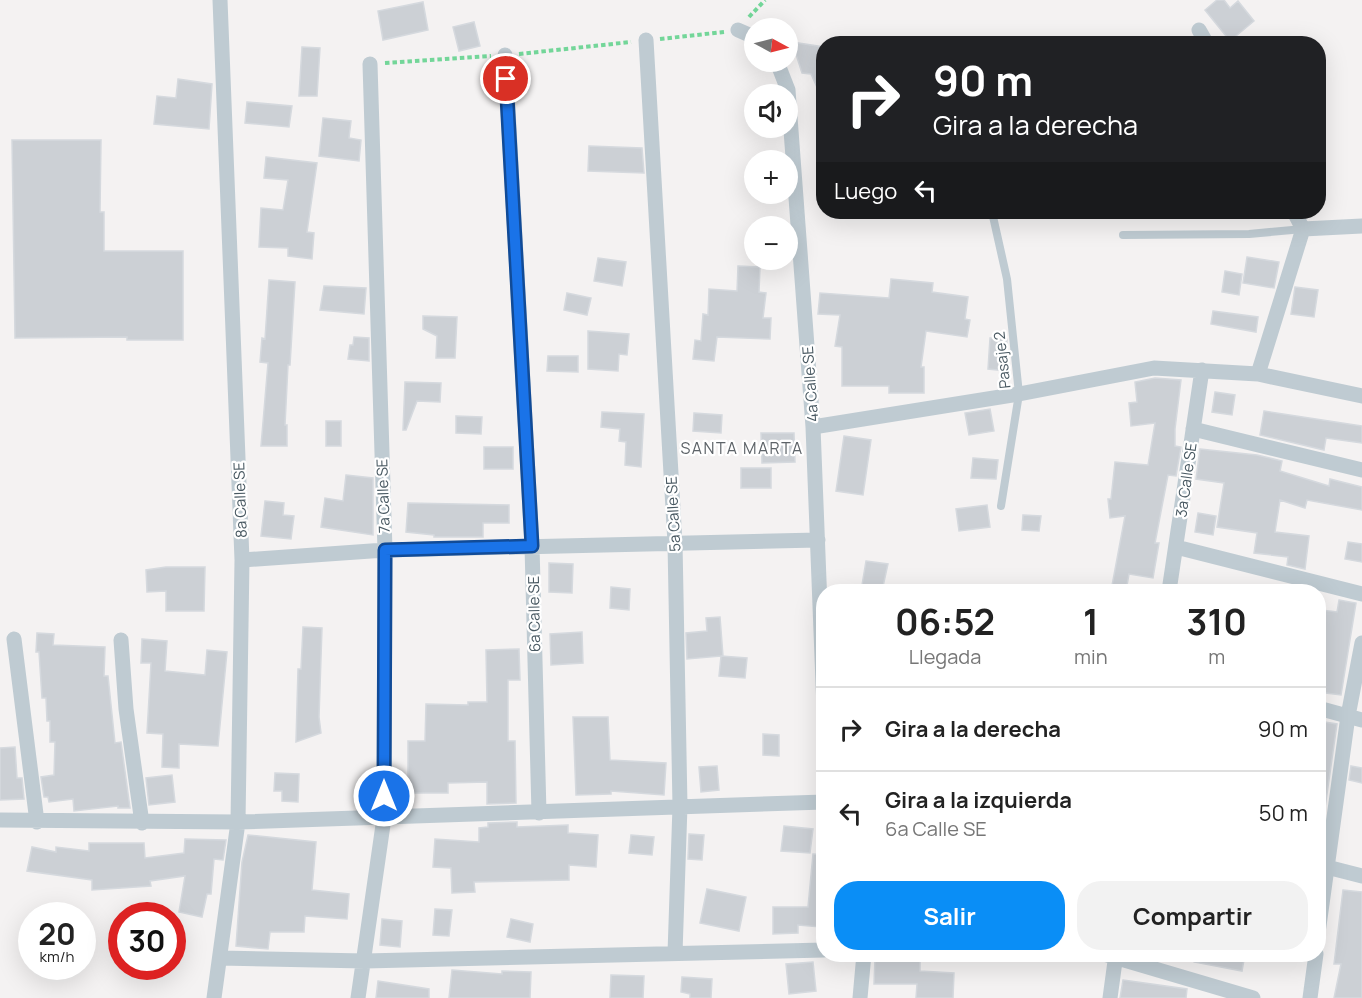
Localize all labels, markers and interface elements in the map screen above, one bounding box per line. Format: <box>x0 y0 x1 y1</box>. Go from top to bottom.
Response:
north arrow <box>744 18 798 72</box>
map controls <box>744 18 798 270</box>
text: 90 m <box>933 51 1033 109</box>
pin <box>480 53 531 104</box>
icon: right <box>834 60 912 138</box>
icon: arrive <box>489 62 522 95</box>
button: sound <box>744 84 798 138</box>
text: Gira a la derecha <box>933 106 1138 143</box>
button: + <box>744 150 798 204</box>
icon: left <box>909 174 942 207</box>
text: Luego <box>834 176 897 206</box>
button: − <box>744 216 798 270</box>
street label: Pasaje 2 <box>989 330 1015 390</box>
street label: 4a Calle SE <box>797 345 823 423</box>
district label: SANTA MARTA <box>680 437 804 459</box>
street label: 3a Calle SE <box>1170 441 1202 519</box>
street label: 7a Calle SE <box>371 458 395 534</box>
street label: 8a Calle SE <box>228 462 252 538</box>
street label: 5a Calle SE <box>661 476 685 552</box>
street label: 6a Calle SE <box>523 576 545 652</box>
text: 06:52 <box>895 597 995 646</box>
text: 1 <box>1083 597 1099 646</box>
text: 310 <box>1187 597 1247 646</box>
text: Llegada <box>909 643 981 670</box>
text: min <box>1074 643 1108 670</box>
text: m <box>1208 643 1225 670</box>
icon: right <box>834 713 867 746</box>
text: Gira a la derecha <box>885 714 1061 744</box>
text: 90 m <box>1258 714 1308 744</box>
position arrow <box>352 764 416 828</box>
text: Gira a la izquierda <box>885 785 1072 815</box>
icon: left <box>834 797 867 830</box>
text: 50 m <box>1259 798 1308 828</box>
text: 6a Calle SE <box>885 815 987 842</box>
button: Salir <box>834 881 1065 950</box>
button: Compartir <box>1077 881 1308 950</box>
speed limit sign: 30 <box>108 902 186 980</box>
text: 20 <box>38 913 76 954</box>
text: km/h <box>40 946 74 967</box>

